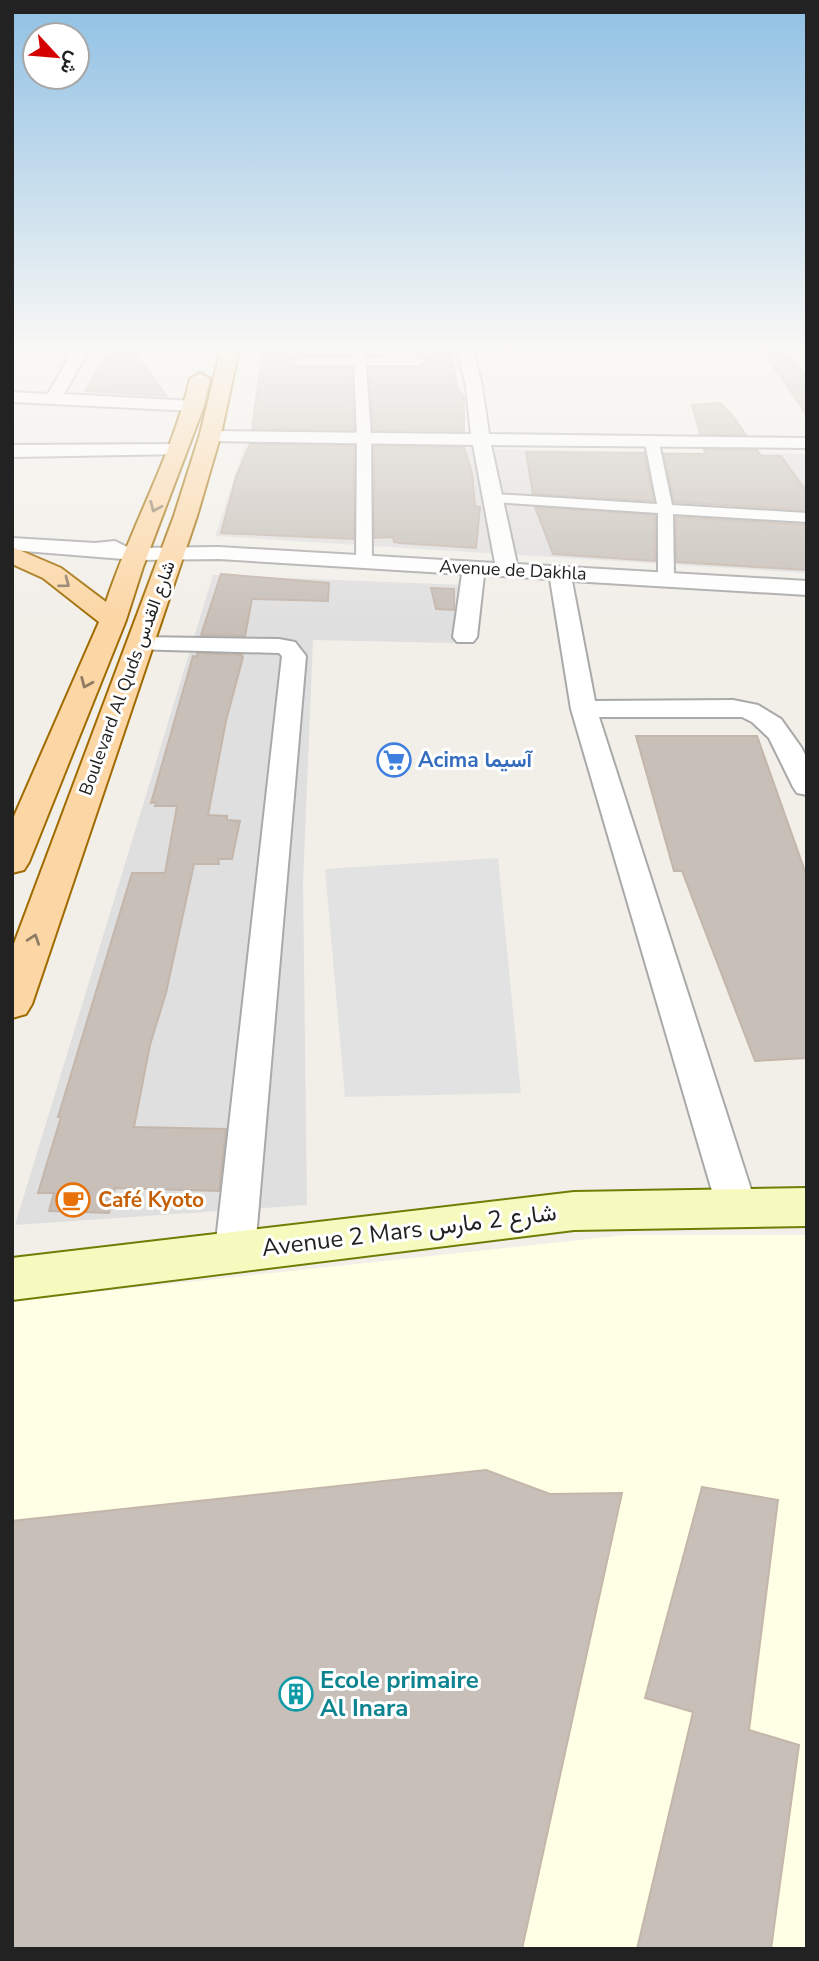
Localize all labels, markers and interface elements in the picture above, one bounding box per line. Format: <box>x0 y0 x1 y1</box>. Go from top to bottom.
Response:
north arrow <box>21 21 91 91</box>
text: ش <box>54 47 87 79</box>
one-way arrow <box>150 500 164 512</box>
street label: Avenue de Dakhla <box>439 554 587 586</box>
street label: Boulevard Al Quds شارع القدس <box>73 557 181 799</box>
one-way arrow <box>57 575 70 588</box>
one-way arrow <box>81 676 95 688</box>
supermarket icon: Acima آسيما <box>375 741 413 779</box>
place label: Acima آسيما <box>418 746 534 774</box>
one-way arrow <box>26 934 40 946</box>
cafe icon: Café Kyoto <box>54 1181 92 1219</box>
place label: Café Kyoto <box>98 1186 204 1214</box>
street label: Avenue 2 Mars شارع 2 مارس <box>260 1196 558 1264</box>
place label: Ecole primaire Al Inara <box>320 1664 479 1724</box>
building icon: Ecole primaire Al Inara <box>277 1675 315 1713</box>

